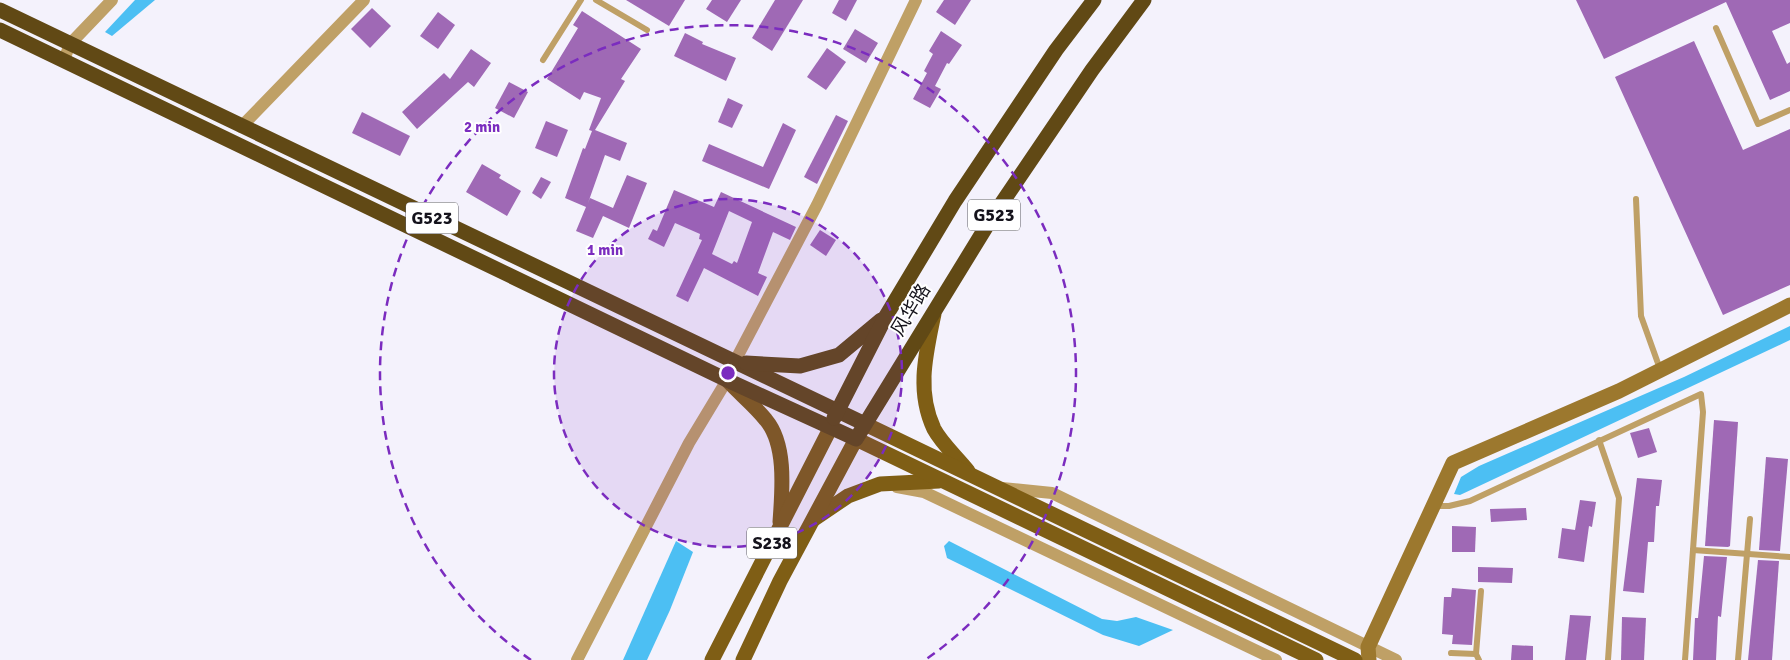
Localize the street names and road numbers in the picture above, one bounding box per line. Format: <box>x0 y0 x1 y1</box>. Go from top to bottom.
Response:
road number: G523 <box>968 200 1020 230</box>
road number: G523 <box>406 202 458 234</box>
street label: 风华路 <box>886 279 936 341</box>
road number: S238 <box>747 528 797 558</box>

